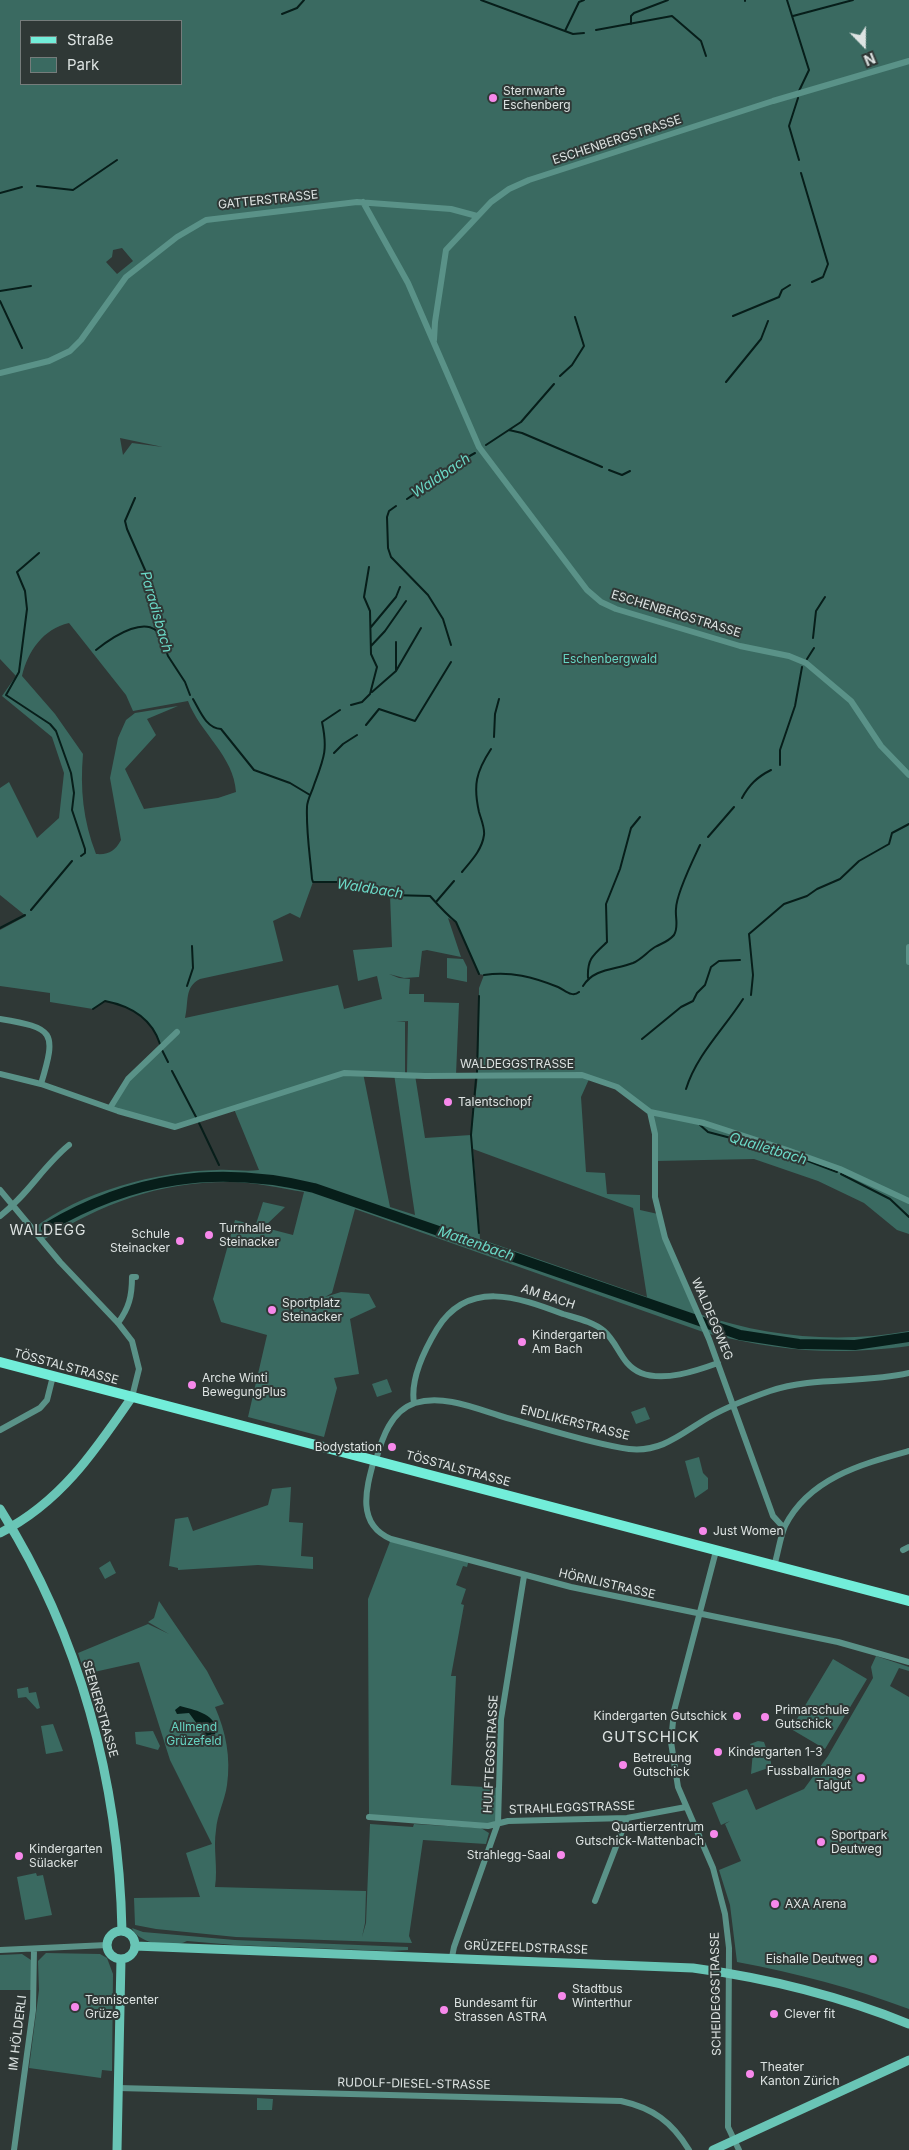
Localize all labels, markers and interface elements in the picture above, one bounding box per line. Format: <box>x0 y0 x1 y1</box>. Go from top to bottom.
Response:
legend <box>20 20 182 85</box>
north arrow <box>839 20 889 70</box>
text: Straße <box>67 30 114 49</box>
text: N <box>862 49 878 69</box>
text: Park <box>67 55 99 74</box>
place label: Sternwarte Eschenberg <box>503 84 571 112</box>
marker: Sternwarte Eschenberg <box>487 92 499 104</box>
street label: ESCHENBERGSTRASSE <box>551 112 683 168</box>
street label: GATTERSTRASSE <box>217 188 319 212</box>
water label: Waldbach <box>408 450 474 502</box>
water label: Paradisbach <box>136 569 176 655</box>
street label: ESCHENBERGSTRASSE <box>610 587 742 641</box>
park label: Eschenbergwald <box>563 652 657 666</box>
water label: Waldbach <box>336 875 404 903</box>
street label: WALDEGGSTRASSE <box>460 1057 574 1071</box>
place label: Talentschopf <box>458 1095 532 1109</box>
marker: Talentschopf <box>442 1096 454 1108</box>
water label: Qualletbach <box>727 1129 809 1169</box>
place label: Turnhalle Steinacker <box>219 1221 279 1249</box>
district label: WALDEGG <box>9 1223 87 1239</box>
water label: Mattenbach <box>436 1223 516 1265</box>
place label: Schule Steinacker <box>110 1227 170 1255</box>
marker: Turnhalle Steinacker <box>203 1229 215 1241</box>
marker: Schule Steinacker <box>174 1235 186 1247</box>
street label: WALDEGGWEG <box>688 1276 736 1362</box>
street label: AM BACH <box>519 1282 577 1312</box>
place label: Sportplatz Steinacker <box>282 1296 342 1324</box>
marker: Sportplatz Steinacker <box>266 1304 278 1316</box>
place label: Kindergarten Am Bach <box>532 1328 606 1356</box>
marker: Kindergarten Am Bach <box>516 1336 528 1348</box>
street label: TÖSSTALSTRASSE <box>12 1346 120 1388</box>
place label: Arche Winti BewegungPlus <box>202 1371 286 1399</box>
marker: Arche Winti BewegungPlus <box>186 1379 198 1391</box>
street label: ENDLIKERSTRASSE <box>519 1402 631 1444</box>
place label: Bodystation <box>315 1440 382 1454</box>
marker: Bodystation <box>386 1441 398 1453</box>
street label: TÖSSTALSTRASSE <box>404 1448 512 1490</box>
place label: Just Women <box>713 1524 784 1538</box>
marker: Just Women <box>697 1525 709 1537</box>
street label: HÖRNLISTRASSE <box>557 1566 657 1602</box>
street label: SEENERSTRASSE <box>79 1659 121 1759</box>
street label: HULFTEGGSTRASSE <box>481 1694 501 1814</box>
place label: Primarschule Gutschick <box>775 1703 849 1731</box>
place label: Kindergarten Gutschick <box>594 1709 727 1723</box>
marker: Kindergarten Gutschick <box>731 1710 743 1722</box>
marker: Primarschule Gutschick <box>759 1711 771 1723</box>
park label: Allmend Grüzefeld <box>166 1720 222 1748</box>
district label: GUTSCHICK <box>601 1728 701 1746</box>
place label: Kindergarten 1-3 <box>728 1745 823 1759</box>
marker: Kindergarten 1-3 <box>712 1746 724 1758</box>
place label: Betreuung Gutschick <box>633 1751 692 1779</box>
marker: Betreuung Gutschick <box>617 1759 629 1771</box>
place label: Fussballanlage Talgut <box>767 1764 851 1792</box>
marker: Fussballanlage Talgut <box>855 1772 867 1784</box>
street label: STRAHLEGGSTRASSE <box>509 1799 635 1817</box>
place label: Quartierzentrum Gutschick-Mattenbach <box>575 1820 704 1848</box>
marker: Quartierzentrum Gutschick-Mattenbach <box>708 1828 720 1840</box>
place label: Sportpark Deutweg <box>831 1828 887 1856</box>
marker: Sportpark Deutweg <box>815 1836 827 1848</box>
place label: Kindergarten Sülacker <box>29 1842 103 1870</box>
place label: Strahlegg-Saal <box>467 1848 551 1862</box>
marker: Strahlegg-Saal <box>555 1849 567 1861</box>
marker: Kindergarten Sülacker <box>13 1850 25 1862</box>
place label: AXA Arena <box>785 1897 847 1911</box>
marker: AXA Arena <box>769 1898 781 1910</box>
street label: SCHEIDEGGSTRASSE <box>708 1932 724 2056</box>
street label: GRÜZEFELDSTRASSE <box>464 1939 588 1957</box>
place label: Eishalle Deutweg <box>766 1952 863 1966</box>
marker: Eishalle Deutweg <box>867 1953 879 1965</box>
place label: Stadtbus Winterthur <box>572 1982 632 2010</box>
marker: Stadtbus Winterthur <box>556 1990 568 2002</box>
place label: Tenniscenter Grüze <box>85 1993 158 2021</box>
street label: IM HÖLDERLI <box>6 1994 30 2072</box>
place label: Bundesamt für Strassen ASTRA <box>454 1996 547 2024</box>
marker: Tenniscenter Grüze <box>69 2001 81 2013</box>
marker: Bundesamt für Strassen ASTRA <box>438 2004 450 2016</box>
place label: Clever fit <box>784 2007 835 2021</box>
marker: Clever fit <box>768 2008 780 2020</box>
place label: Theater Kanton Zürich <box>760 2060 840 2088</box>
marker: Theater Kanton Zürich <box>744 2068 756 2080</box>
street label: RUDOLF-DIESEL-STRASSE <box>337 2075 491 2093</box>

